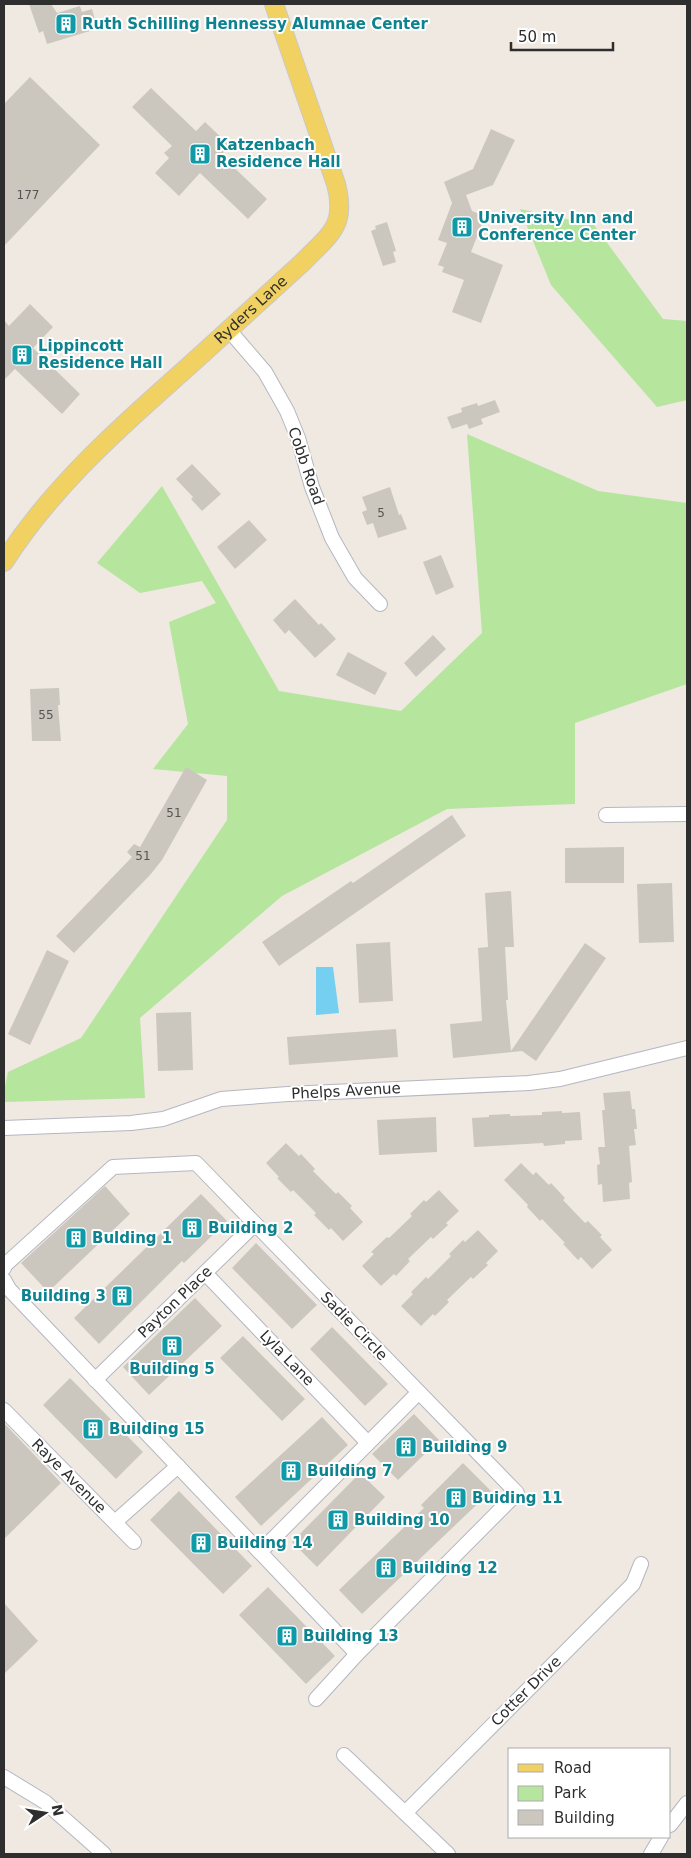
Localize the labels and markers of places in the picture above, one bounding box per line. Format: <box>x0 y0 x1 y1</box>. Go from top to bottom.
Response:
building icon: Ruth Schilling Hennessy Alumnae Center <box>54 12 78 36</box>
place label: Ruth Schilling Hennessy Alumnae Center <box>82 15 428 33</box>
place label: Katzenbach Residence Hall <box>216 136 341 171</box>
building icon: Katzenbach Residence Hall <box>188 142 212 166</box>
place label: University Inn and Conference Center <box>478 209 636 244</box>
building icon: University Inn and Conference Center <box>450 215 474 239</box>
place label: Lippincott Residence Hall <box>38 337 163 372</box>
building icon: Lippincott Residence Hall <box>10 343 34 367</box>
building icon: Building 2 <box>180 1216 204 1240</box>
place label: Building 2 <box>208 1219 293 1237</box>
building icon: Bulding 1 <box>64 1226 88 1250</box>
place label: Bulding 1 <box>92 1229 172 1247</box>
building icon: Building 3 <box>110 1284 134 1308</box>
place label: Building 3 <box>21 1287 106 1305</box>
building icon: Building 5 <box>160 1334 184 1358</box>
place label: Building 5 <box>129 1360 215 1378</box>
building icon: Building 15 <box>81 1417 105 1441</box>
place label: Building 15 <box>109 1420 205 1438</box>
building icon: Building 9 <box>394 1435 418 1459</box>
place label: Building 9 <box>422 1438 507 1456</box>
building icon: Building 7 <box>279 1459 303 1483</box>
place label: Building 7 <box>307 1462 392 1480</box>
building icon: Buiding 11 <box>444 1486 468 1510</box>
place label: Buiding 11 <box>472 1489 563 1507</box>
building icon: Building 10 <box>326 1508 350 1532</box>
place label: Building 10 <box>354 1511 450 1529</box>
building icon: Building 14 <box>189 1531 213 1555</box>
place label: Building 14 <box>217 1534 313 1552</box>
building icon: Building 12 <box>374 1556 398 1580</box>
place label: Building 12 <box>402 1559 498 1577</box>
building icon: Building 13 <box>275 1624 299 1648</box>
place label: Building 13 <box>303 1627 399 1645</box>

